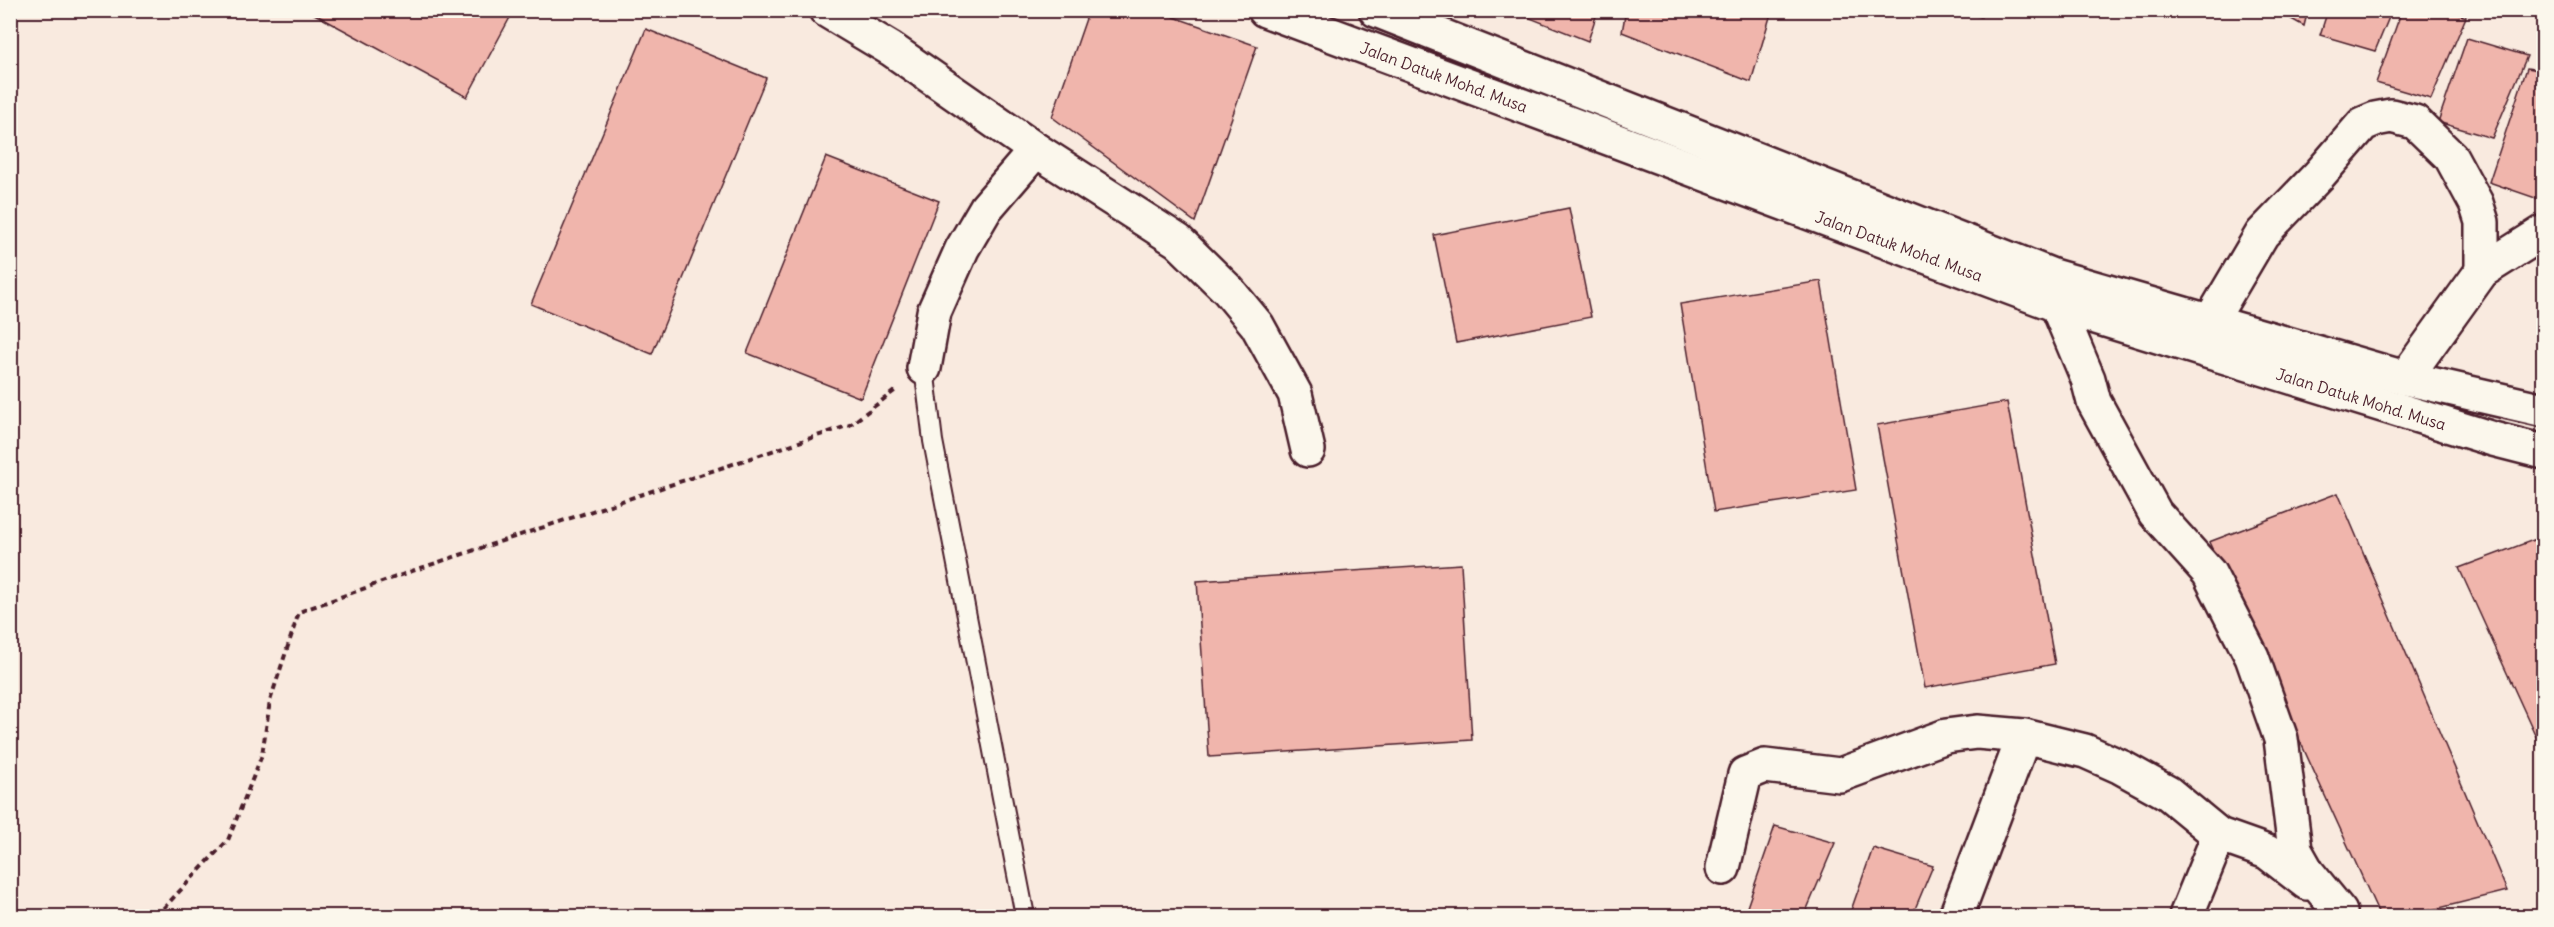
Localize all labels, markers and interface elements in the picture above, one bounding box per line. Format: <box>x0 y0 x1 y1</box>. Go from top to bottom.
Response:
street label: Jalan Datuk Mohd. Musa <box>1358 37 1530 117</box>
street label: Jalan Datuk Mohd. Musa <box>1813 206 1985 286</box>
street label: Jalan Datuk Mohd. Musa <box>2274 364 2448 434</box>

